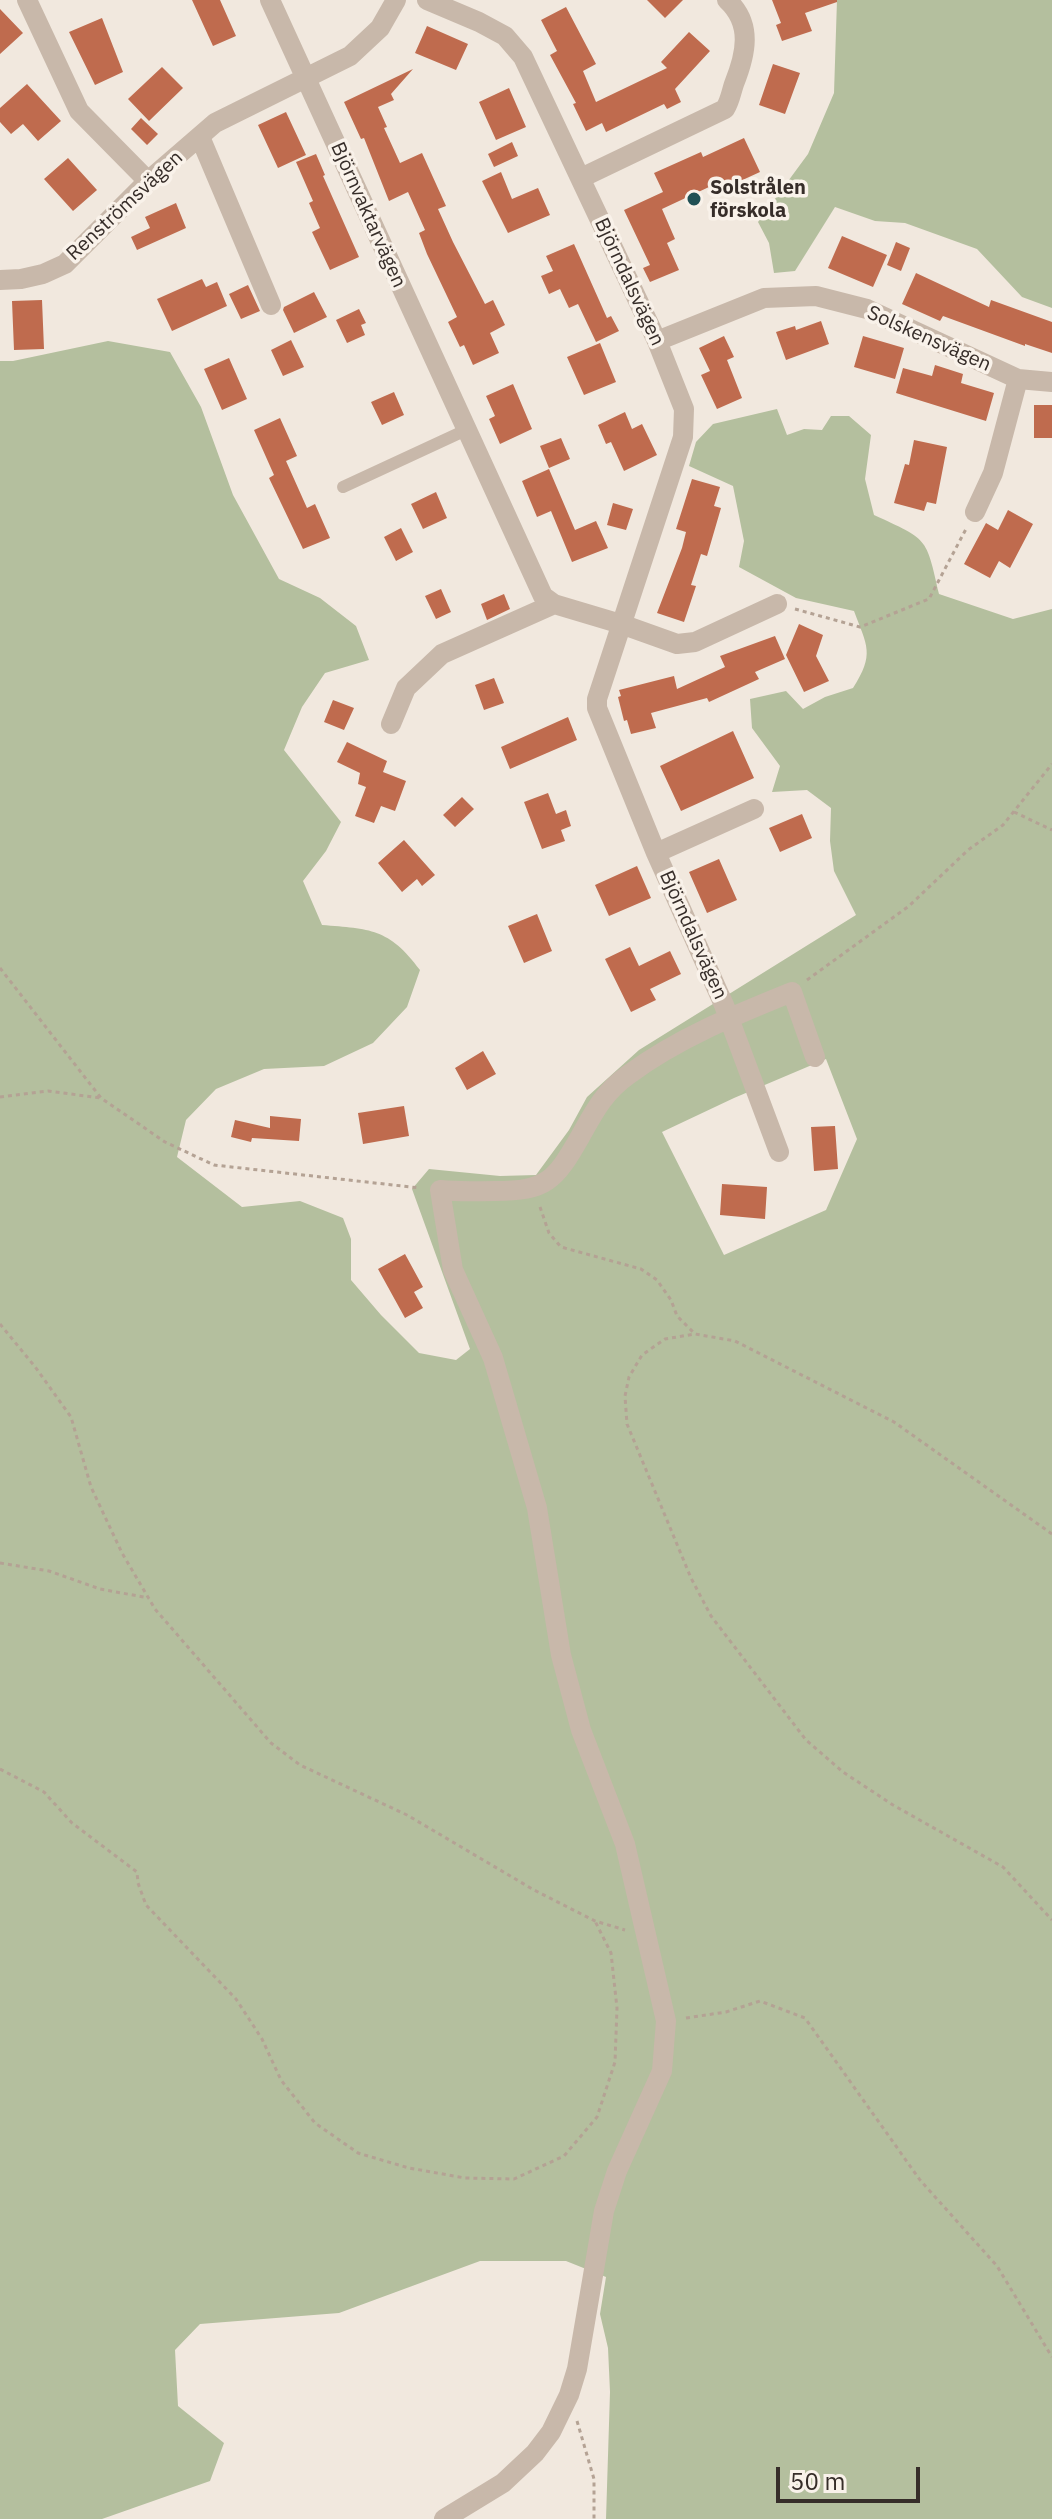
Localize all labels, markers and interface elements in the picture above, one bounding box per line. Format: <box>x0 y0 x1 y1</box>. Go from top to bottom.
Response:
street label: Björnvaktarvägen <box>325 138 411 292</box>
street label: Renströmsvägen <box>62 146 188 266</box>
place label: Solstrålen förskola <box>710 176 806 223</box>
marker: Solstrålen förskola <box>685 190 703 208</box>
street label: Björndalsvägen <box>589 214 669 350</box>
street label: Solskensvägen <box>863 301 995 377</box>
street label: Björndalsvägen <box>654 867 732 1003</box>
scale bar <box>780 2451 924 2501</box>
text: 50 m <box>790 2465 845 2497</box>

